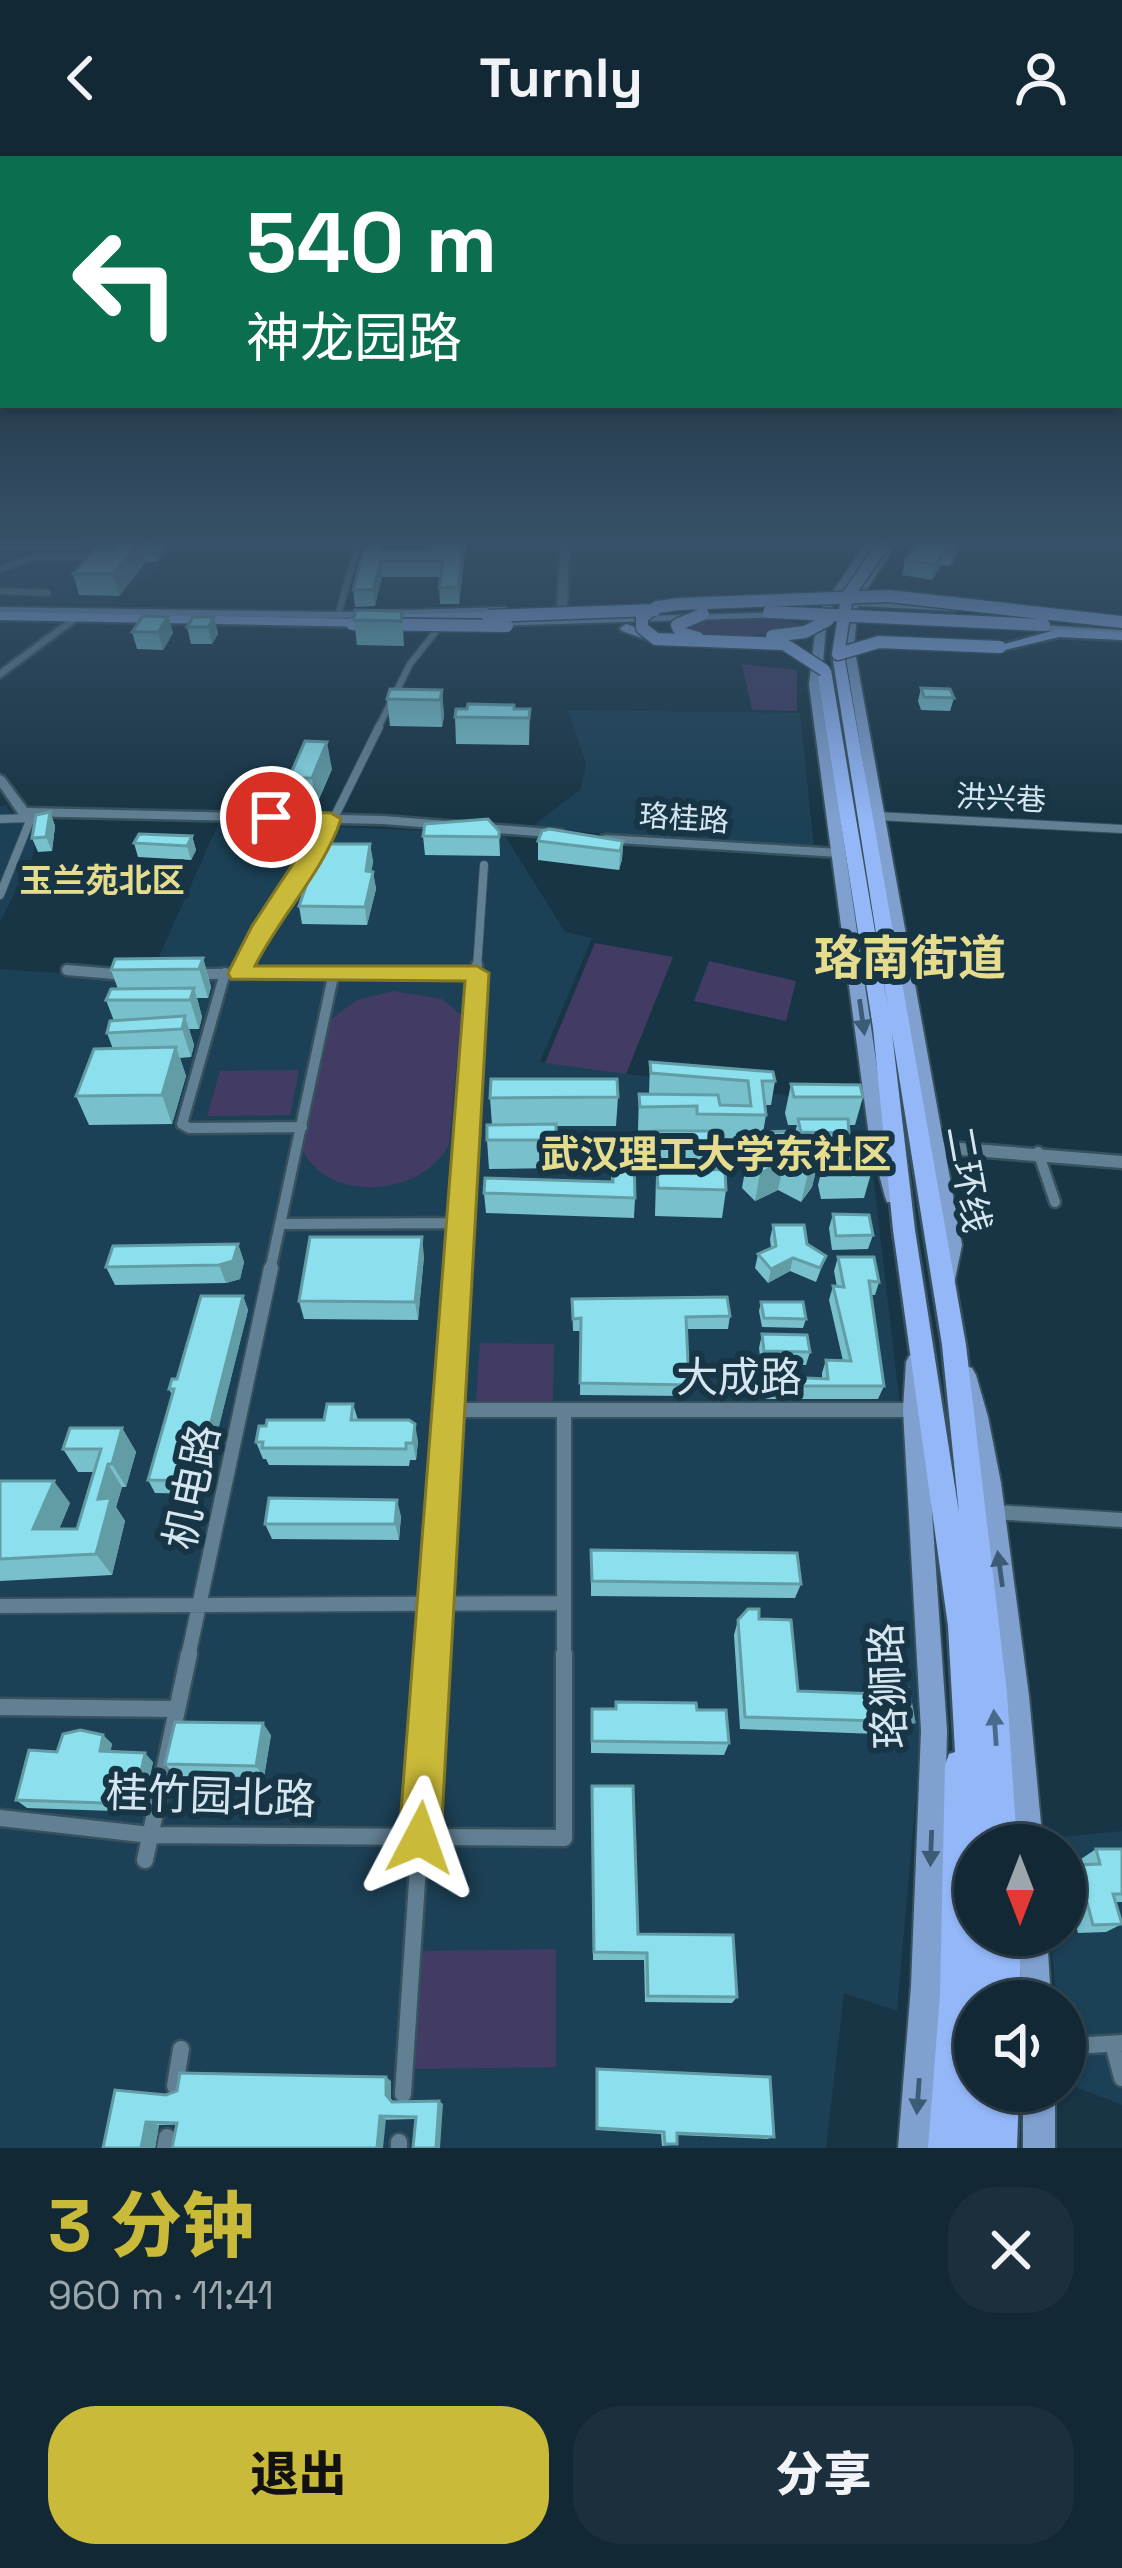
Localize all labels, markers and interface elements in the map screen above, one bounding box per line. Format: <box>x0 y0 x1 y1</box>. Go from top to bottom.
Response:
text: Turnly <box>479 44 643 113</box>
icon: back <box>48 45 114 111</box>
icon: person <box>1008 45 1074 111</box>
text: 540 m <box>246 189 497 297</box>
icon: left <box>48 204 204 360</box>
text: 神龙园路 <box>246 304 462 373</box>
pin <box>220 766 322 868</box>
street label: 洪兴巷 <box>955 776 1047 820</box>
icon: arrive <box>238 784 304 850</box>
street label: 珞桂路 <box>638 795 730 841</box>
district label: 玉兰苑北区 <box>20 860 185 902</box>
district label: 珞南街道 <box>814 928 1006 989</box>
one-way arrow <box>853 998 872 1036</box>
street label: 二环线 <box>936 1122 1000 1236</box>
district label: 武汉理工大学东社区 <box>540 1130 892 1179</box>
street label: 大成路 <box>676 1351 802 1404</box>
street label: 机电路 <box>153 1420 231 1554</box>
one-way arrow <box>990 1550 1009 1587</box>
street label: 珞狮路 <box>859 1622 917 1750</box>
one-way arrow <box>985 1709 1004 1746</box>
street label: 桂竹园北路 <box>105 1766 317 1826</box>
position arrow <box>357 1775 483 1901</box>
north arrow <box>954 1824 1086 1956</box>
map controls <box>954 1824 1086 2112</box>
one-way arrow <box>922 1830 941 1868</box>
button: sound <box>954 1980 1086 2112</box>
one-way arrow <box>909 2078 928 2115</box>
text: 3 分钟 <box>48 2180 254 2272</box>
button: close <box>948 2187 1074 2313</box>
text: 960 m · 11:41 <box>48 2271 274 2320</box>
button: 退出 <box>48 2406 549 2544</box>
button: 分享 <box>573 2406 1074 2544</box>

